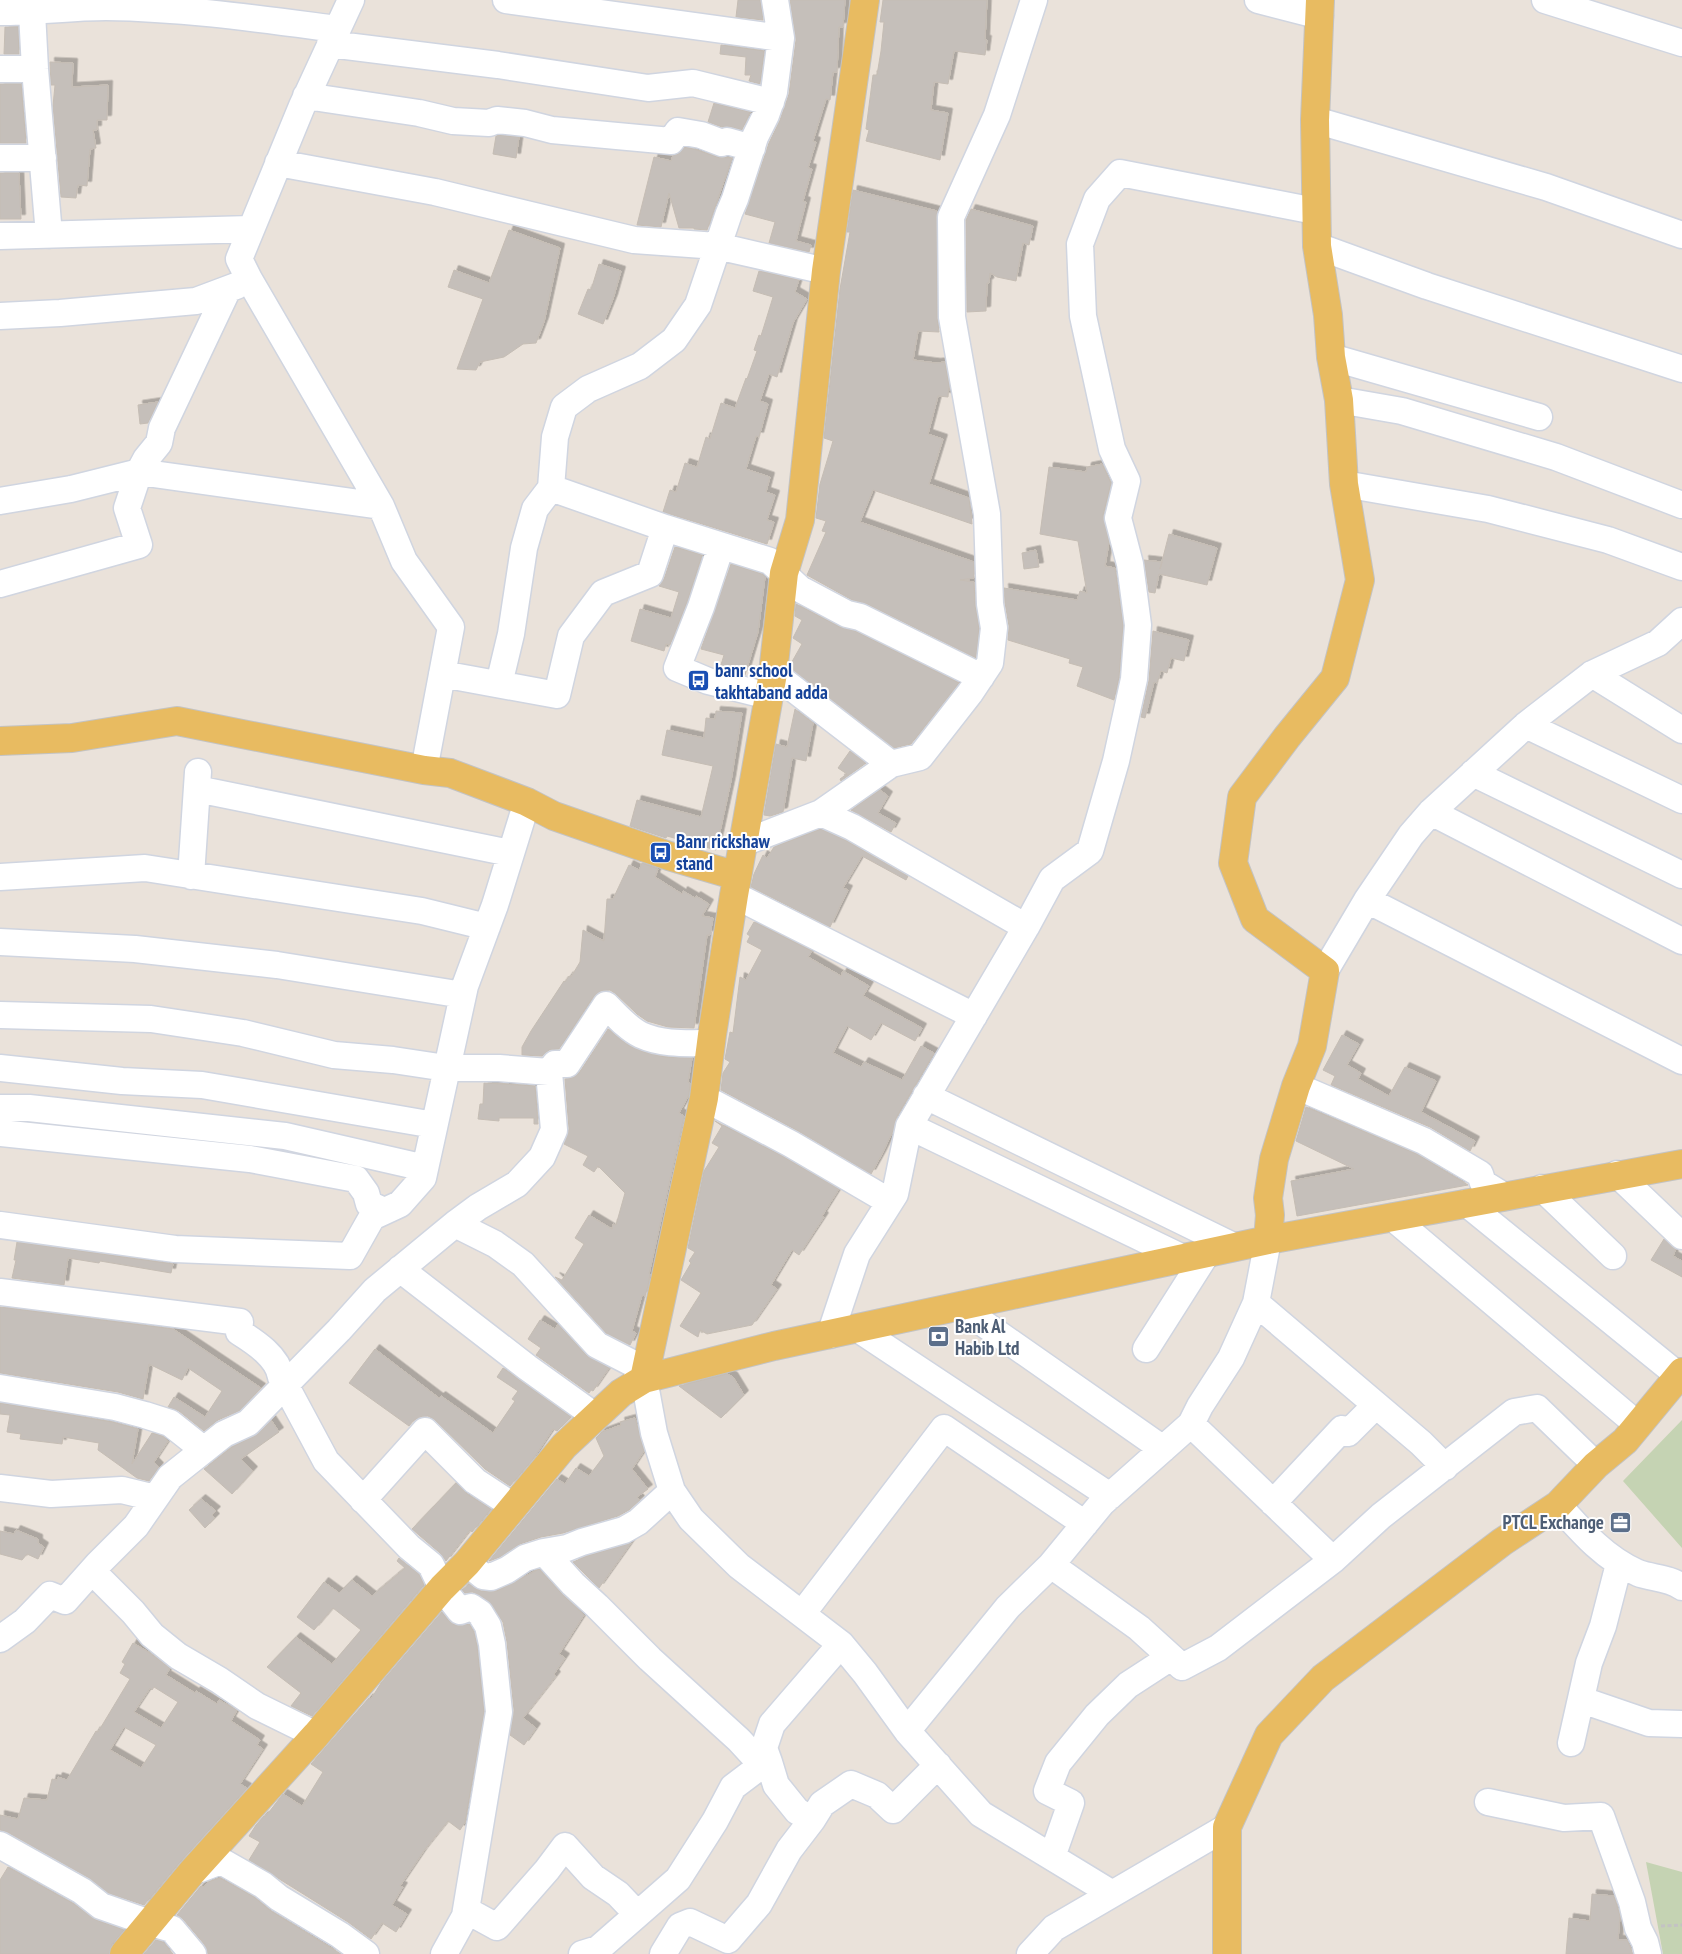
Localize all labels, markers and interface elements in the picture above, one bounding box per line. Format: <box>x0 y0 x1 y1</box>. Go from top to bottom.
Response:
place label: banr school takhtaband adda <box>715 658 828 704</box>
bus stop icon: banr school takhtaband adda <box>687 669 711 693</box>
place label: Banr rickshaw stand <box>676 829 770 875</box>
bus stop icon: Banr rickshaw stand <box>648 840 672 864</box>
place label: Bank Al Habib Ltd <box>955 1314 1020 1360</box>
bank icon: Bank Al Habib Ltd <box>927 1325 951 1349</box>
place label: PTCL Exchange <box>1503 1510 1604 1534</box>
office icon: PTCL Exchange <box>1608 1510 1632 1534</box>

